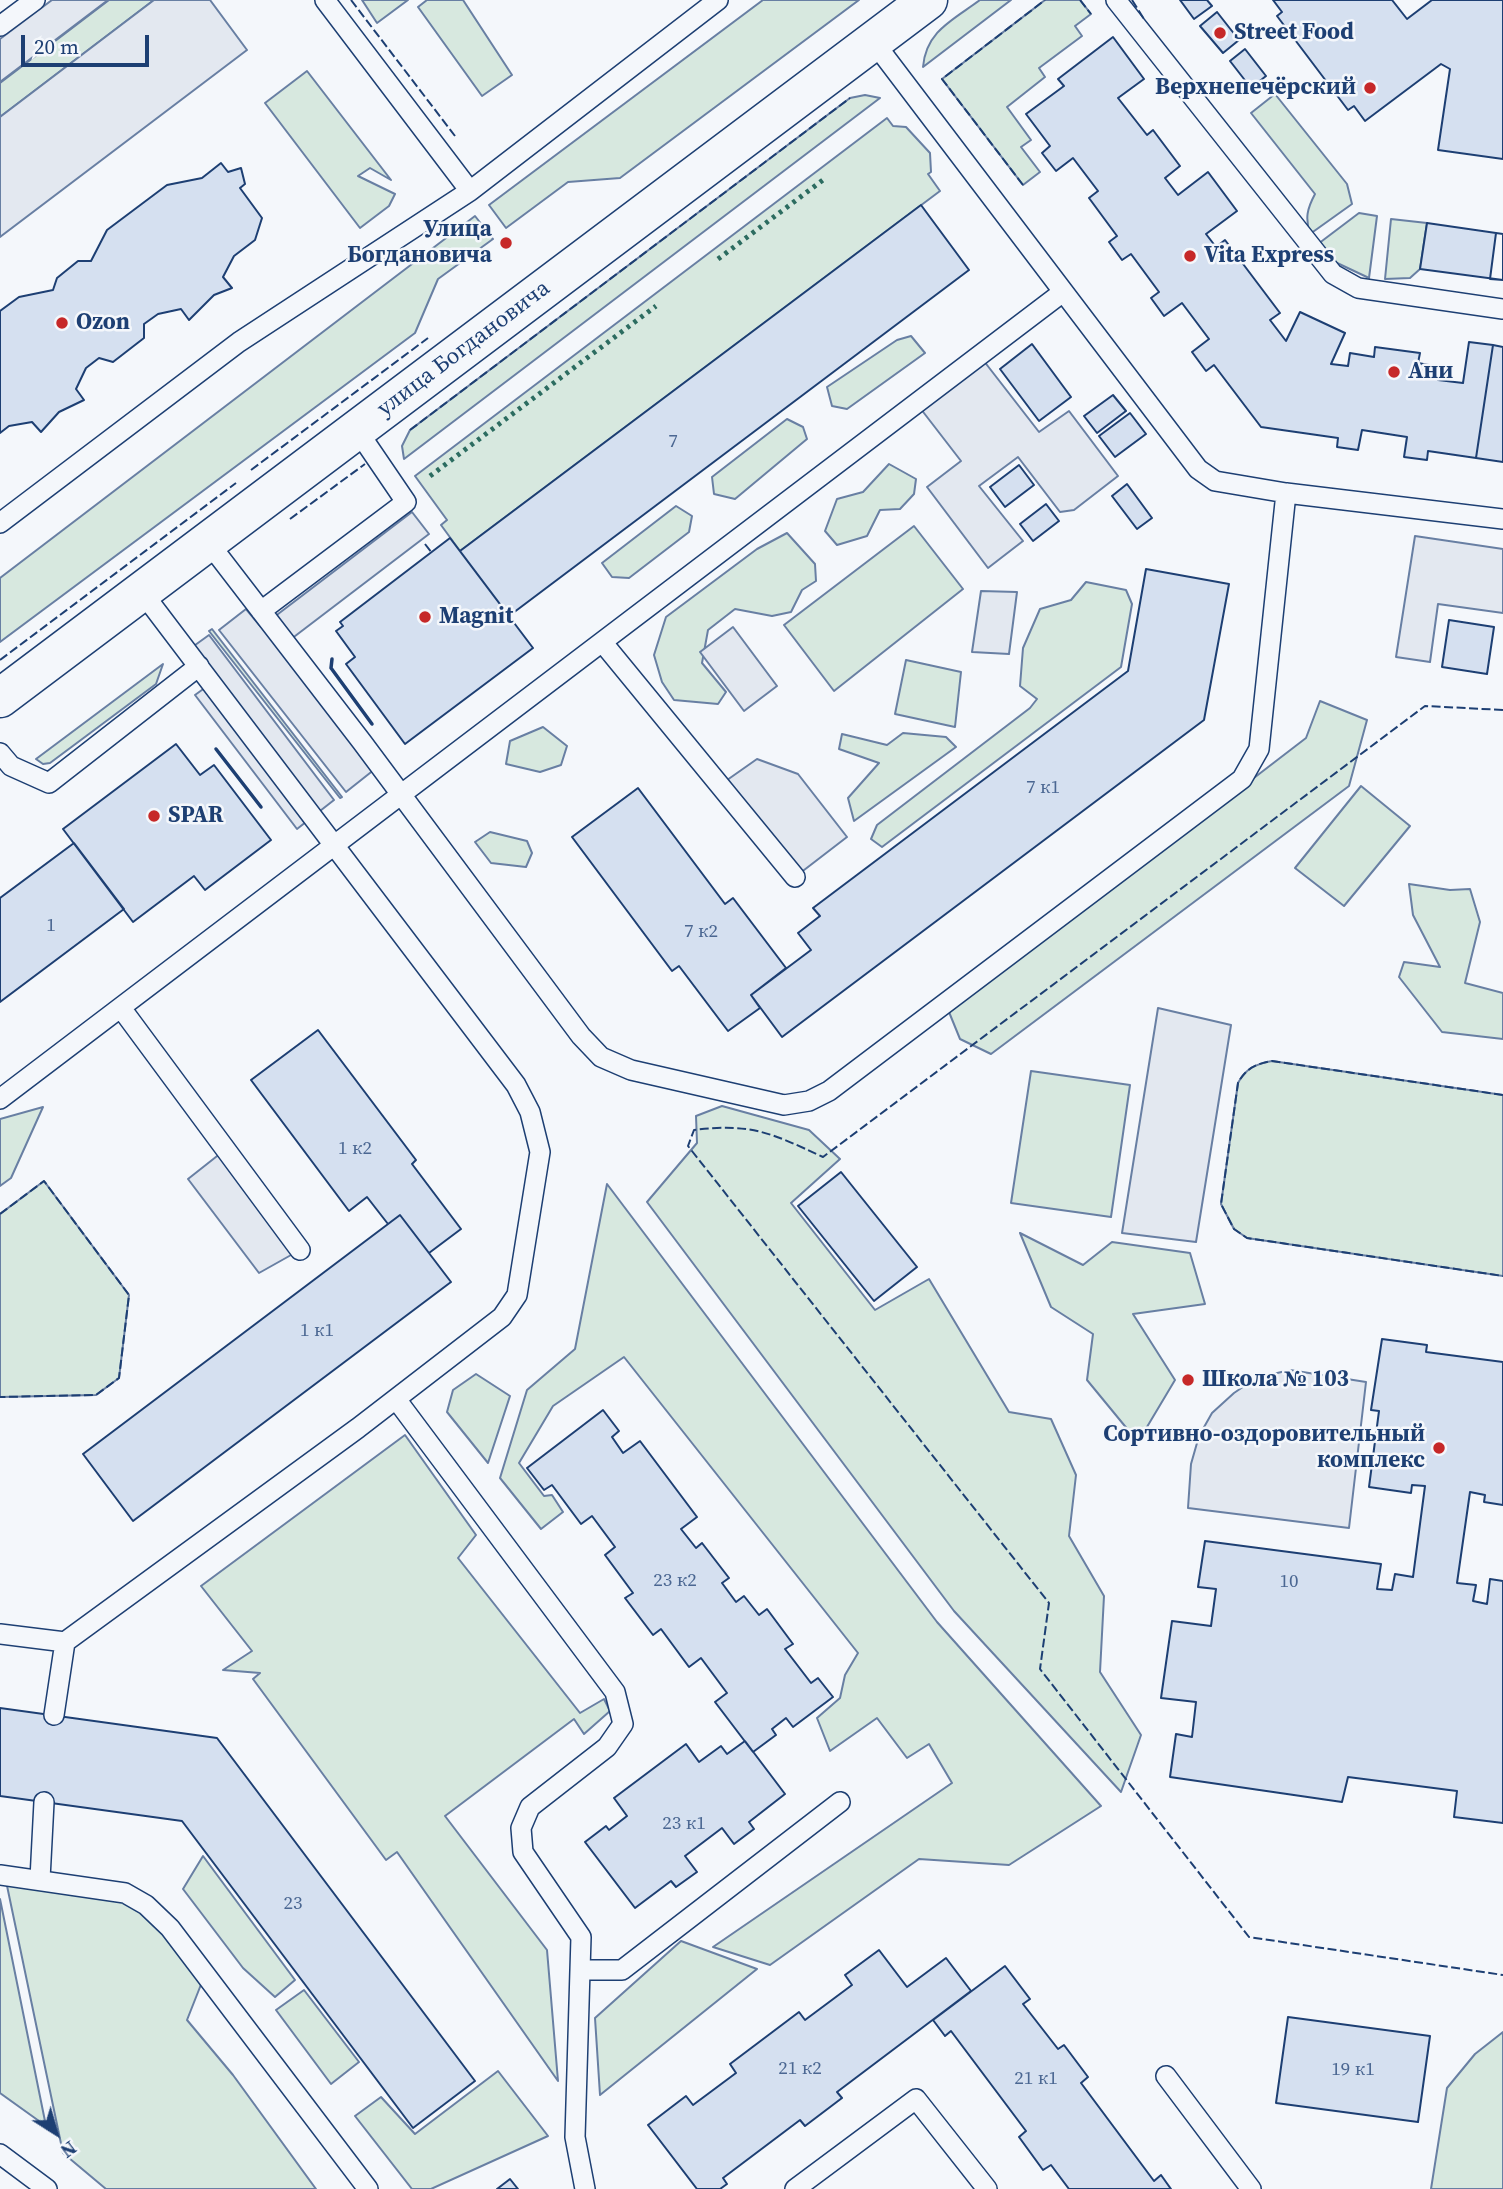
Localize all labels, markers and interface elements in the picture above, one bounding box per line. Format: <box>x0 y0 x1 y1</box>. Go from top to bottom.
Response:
place label: Street Food <box>1234 19 1354 47</box>
scale bar <box>24 21 152 65</box>
marker: Street Food <box>1212 25 1228 41</box>
text: 20 m <box>34 32 79 61</box>
place label: Верхнепечёрский <box>1155 74 1356 102</box>
marker: Верхнепечёрский <box>1362 80 1378 96</box>
place label: Улица Богдановича <box>347 216 492 270</box>
marker: Улица Богдановича <box>498 235 514 251</box>
place label: Vita Express <box>1204 242 1334 270</box>
marker: Vita Express <box>1182 248 1198 264</box>
street label: улица Богдановича <box>372 275 556 423</box>
place label: Ozon <box>76 309 130 337</box>
marker: Ozon <box>54 315 70 331</box>
place label: Ани <box>1408 358 1453 386</box>
marker: Ани <box>1386 364 1402 380</box>
house number: 7 <box>668 431 678 453</box>
place label: Magnit <box>439 603 513 631</box>
marker: Magnit <box>417 609 433 625</box>
house number: 7 к1 <box>1026 777 1060 799</box>
place label: SPAR <box>168 802 224 830</box>
marker: SPAR <box>146 808 162 824</box>
house number: 1 <box>46 915 56 937</box>
house number: 7 к2 <box>684 921 718 943</box>
house number: 1 к2 <box>338 1138 372 1160</box>
house number: 1 к1 <box>300 1320 334 1342</box>
place label: Школа № 103 <box>1202 1366 1349 1394</box>
marker: Школа № 103 <box>1180 1372 1196 1388</box>
place label: Сортивно-оздоровительный комплекс <box>1103 1421 1425 1475</box>
marker: Сортивно-оздоровительный комплекс <box>1431 1440 1447 1456</box>
house number: 23 к2 <box>653 1570 697 1592</box>
house number: 10 <box>1280 1571 1298 1593</box>
house number: 23 к1 <box>662 1813 706 1835</box>
house number: 23 <box>284 1893 302 1915</box>
house number: 21 к2 <box>778 2058 822 2080</box>
house number: 19 к1 <box>1331 2059 1375 2081</box>
house number: 21 к1 <box>1014 2068 1058 2090</box>
north arrow <box>21 2098 91 2168</box>
text: N <box>55 2135 82 2164</box>

